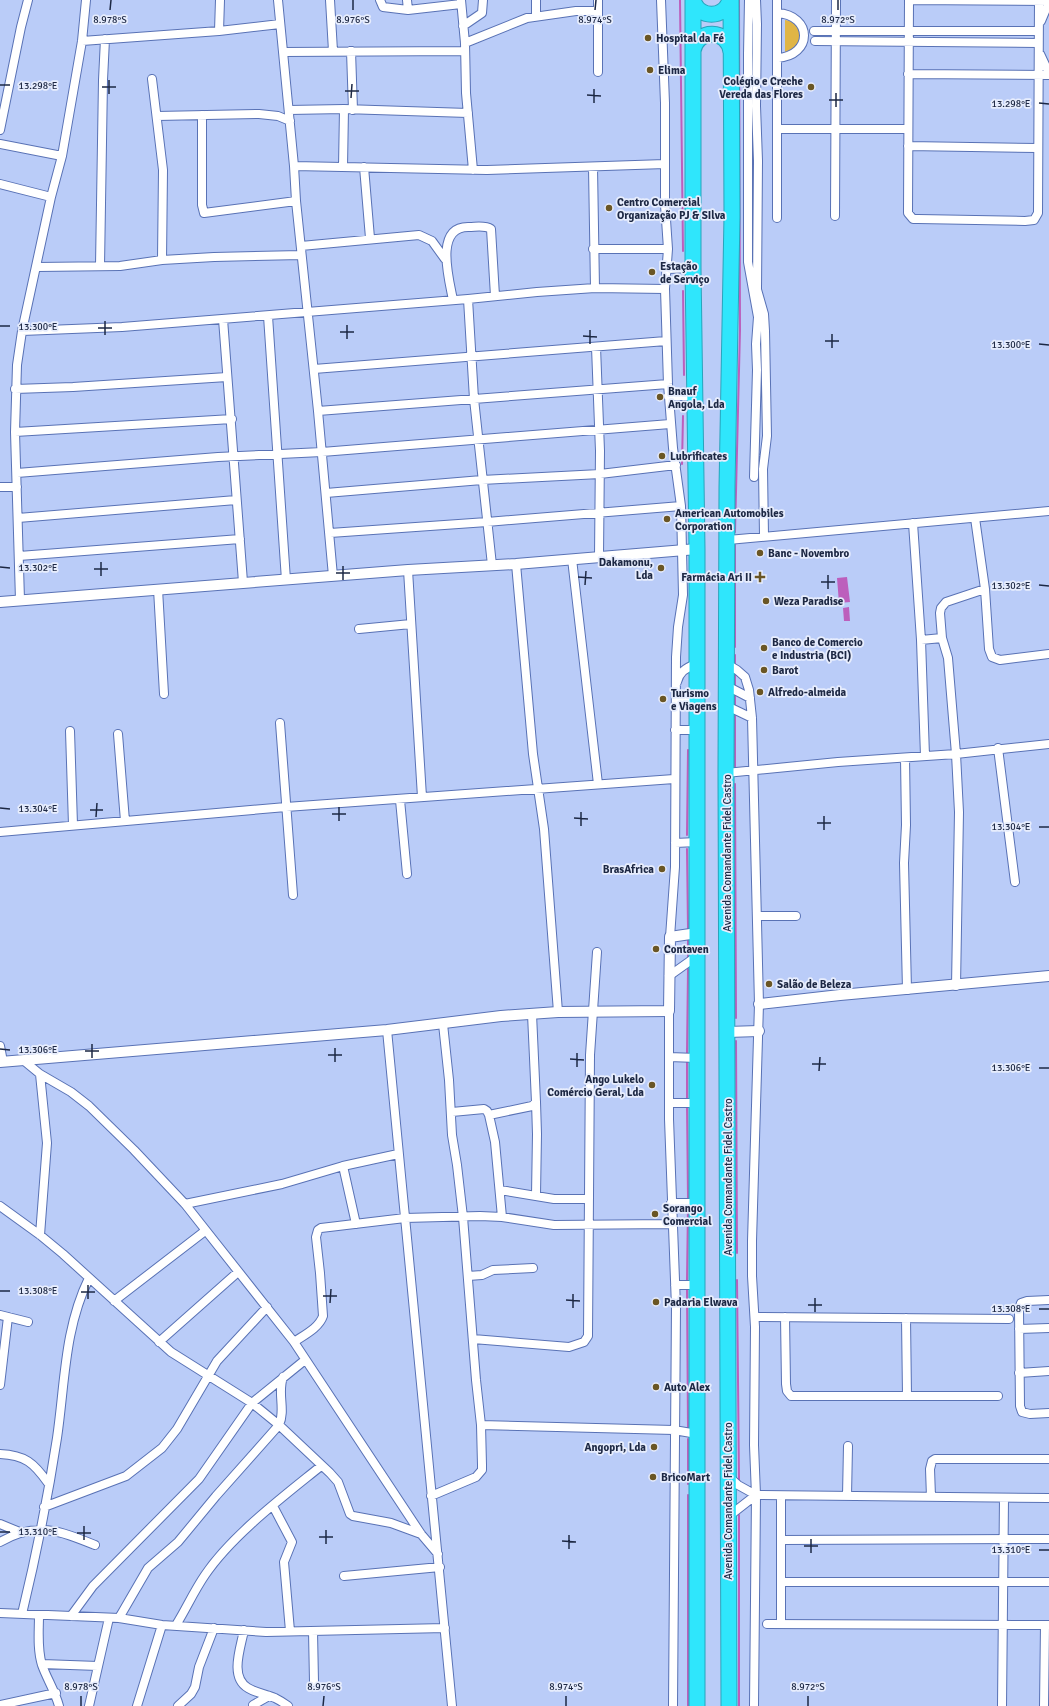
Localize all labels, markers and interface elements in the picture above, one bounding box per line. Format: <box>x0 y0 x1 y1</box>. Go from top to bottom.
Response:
text: 8.978°S <box>93 14 127 26</box>
text: 8.976°S <box>336 14 370 26</box>
text: 8.974°S <box>578 14 612 26</box>
text: 8.972°S <box>821 14 855 26</box>
place label: Hospital da Fé <box>656 32 724 45</box>
marker: Hospital da Fé <box>643 33 653 43</box>
place label: Elima <box>658 64 686 77</box>
marker: Elima <box>645 65 655 75</box>
place label: Colégio e Creche Vereda das Flores <box>719 75 804 101</box>
text: 13.298°E <box>19 80 58 92</box>
marker: Colégio e Creche Vereda das Flores <box>806 82 816 92</box>
text: 13.298°E <box>992 98 1031 110</box>
place label: Centro Comercial Organização PJ & SIlva <box>617 196 726 222</box>
marker: Centro Comercial Organização PJ & SIlva <box>604 203 614 213</box>
place label: Estação de Serviço <box>660 260 710 286</box>
marker: Estação de Serviço <box>647 267 657 277</box>
text: 13.300°E <box>19 321 58 333</box>
text: 13.300°E <box>992 339 1031 351</box>
place label: Bnauf Angola, Lda <box>668 385 725 411</box>
marker: Bnauf Angola, Lda <box>655 392 665 402</box>
place label: Lubrificates <box>670 450 727 463</box>
marker: Lubrificates <box>657 451 667 461</box>
place label: American Automobiles Corporation <box>675 507 784 533</box>
marker: American Automobiles Corporation <box>662 514 672 524</box>
place label: Banc - Novembro <box>768 547 850 560</box>
marker: Banc - Novembro <box>755 548 765 558</box>
place label: Dakamonu, Lda <box>599 556 653 582</box>
text: 13.302°E <box>19 562 58 574</box>
marker: Dakamonu, Lda <box>656 563 666 573</box>
place label: Farmácia Ari II <box>681 571 752 584</box>
marker: Farmácia Ari II <box>755 572 765 582</box>
text: 13.302°E <box>992 580 1031 592</box>
place label: Weza Paradise <box>774 595 844 608</box>
marker: Weza Paradise <box>761 596 771 606</box>
place label: Banco de Comercio e Industria (BCI) <box>772 636 863 662</box>
marker: Banco de Comercio e Industria (BCI) <box>759 643 769 653</box>
place label: Barot <box>772 664 798 677</box>
marker: Barot <box>759 665 769 675</box>
place label: Alfredo-almeida <box>768 686 847 699</box>
place label: Turismo e Viagens <box>671 687 717 713</box>
marker: Alfredo-almeida <box>755 687 765 697</box>
marker: Turismo e Viagens <box>658 694 668 704</box>
street label: Avenida Comandante Fidel Castro <box>721 774 734 932</box>
text: 13.304°E <box>19 803 58 815</box>
text: 13.304°E <box>992 821 1031 833</box>
place label: BrasAfrica <box>603 863 654 876</box>
marker: BrasAfrica <box>657 864 667 874</box>
place label: Contaven <box>664 943 709 956</box>
marker: Contaven <box>651 944 661 954</box>
place label: Salão de Beleza <box>777 978 852 991</box>
marker: Salão de Beleza <box>764 979 774 989</box>
text: 13.306°E <box>19 1044 58 1056</box>
text: 13.306°E <box>992 1062 1031 1074</box>
place label: Ango Lukelo Comércio Geral, Lda <box>547 1073 644 1099</box>
marker: Ango Lukelo Comércio Geral, Lda <box>647 1080 657 1090</box>
street label: Avenida Comandante Fidel Castro <box>722 1098 735 1256</box>
place label: Sorango Comercial <box>663 1202 712 1228</box>
marker: Sorango Comercial <box>650 1209 660 1219</box>
text: 13.308°E <box>19 1285 58 1297</box>
place label: Padaria Elwava <box>664 1296 738 1309</box>
marker: Padaria Elwava <box>651 1297 661 1307</box>
text: 13.308°E <box>992 1303 1031 1315</box>
place label: Auto Alex <box>664 1381 711 1394</box>
marker: Auto Alex <box>651 1382 661 1392</box>
street label: Avenida Comandante Fidel Castro <box>722 1422 735 1580</box>
place label: Angopri, Lda <box>585 1441 646 1454</box>
marker: Angopri, Lda <box>649 1442 659 1452</box>
place label: BricoMart <box>661 1471 710 1484</box>
marker: BricoMart <box>648 1472 658 1482</box>
text: 13.310°E <box>19 1526 58 1538</box>
text: 13.310°E <box>992 1544 1031 1556</box>
text: 8.978°S <box>64 1681 98 1693</box>
text: 8.976°S <box>307 1681 341 1693</box>
text: 8.974°S <box>549 1681 583 1693</box>
text: 8.972°S <box>791 1681 825 1693</box>

